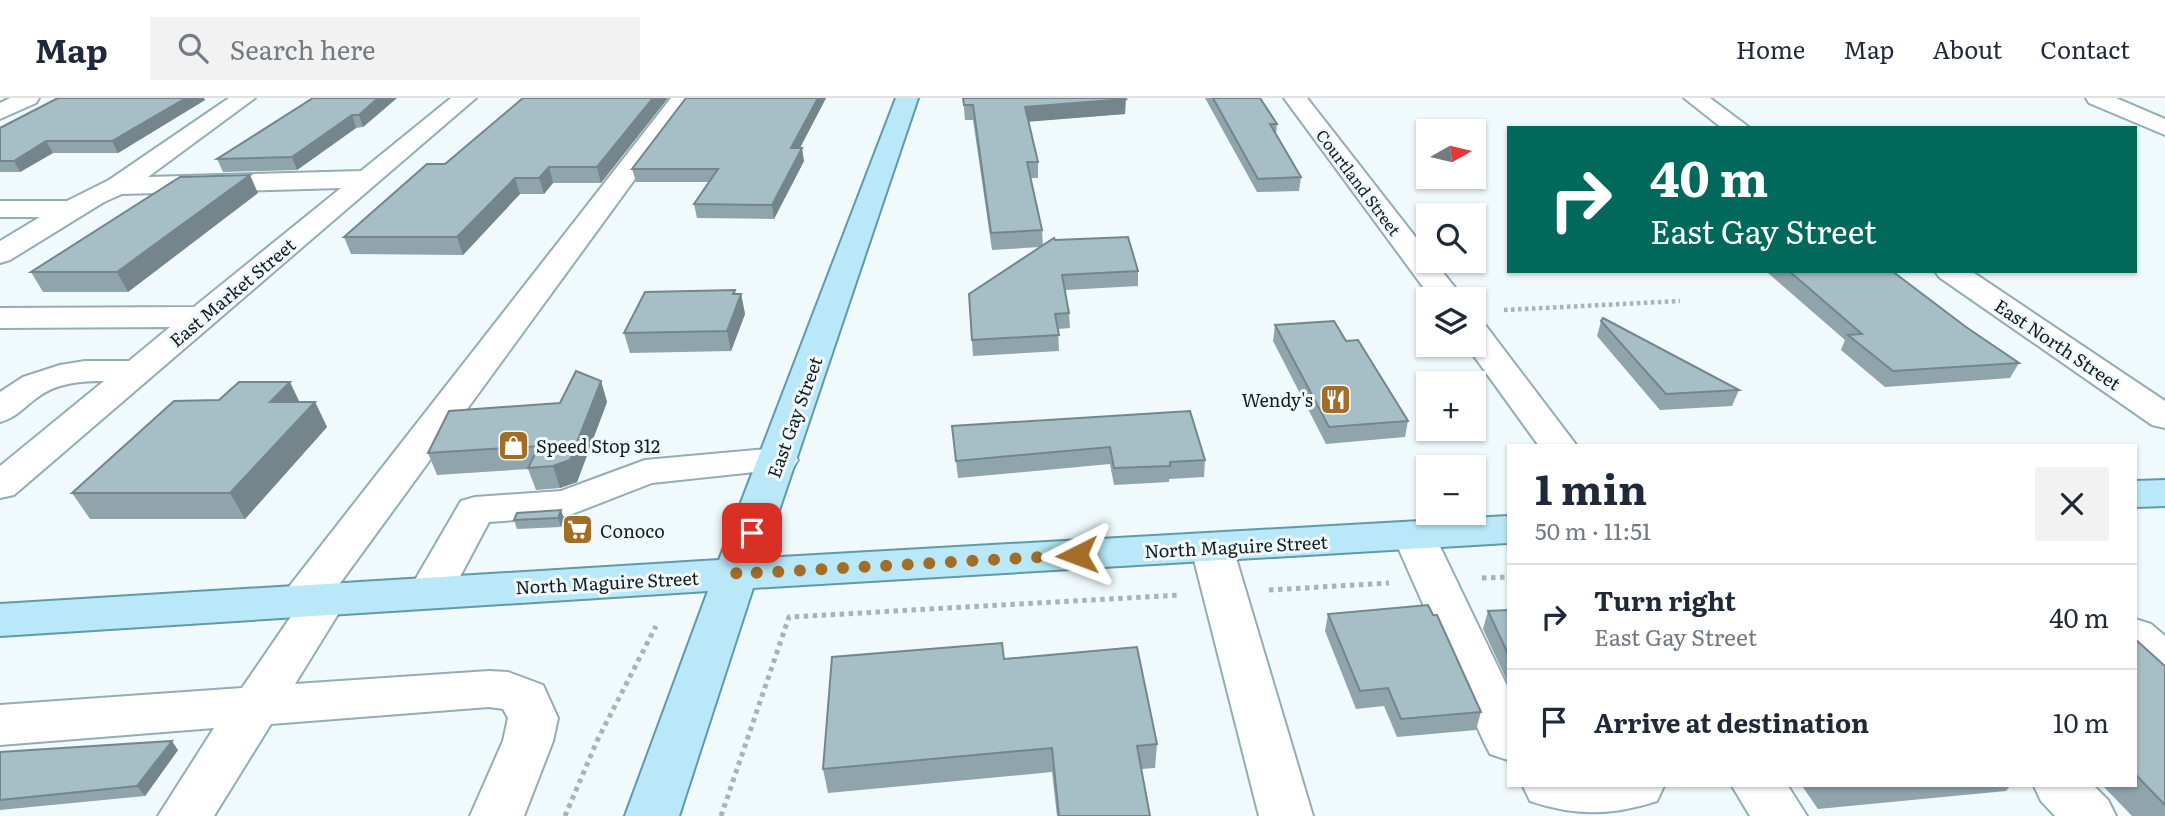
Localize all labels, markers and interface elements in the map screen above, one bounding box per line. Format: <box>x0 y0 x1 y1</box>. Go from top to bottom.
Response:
search box <box>150 17 640 80</box>
text: Map <box>35 24 108 73</box>
icon: search <box>174 29 212 67</box>
text: Search here <box>230 29 376 68</box>
text: Home <box>1736 31 1805 66</box>
text: Map <box>1843 31 1894 66</box>
text: About <box>1932 31 2002 66</box>
text: Contact <box>2040 31 2130 66</box>
north arrow <box>1416 119 1486 189</box>
map controls <box>1416 119 1486 525</box>
street label: Courtland Street <box>1311 124 1407 241</box>
text: 40 m <box>1650 139 1768 212</box>
icon: right <box>1535 154 1626 245</box>
button: search <box>1416 203 1486 273</box>
text: East Gay Street <box>1650 206 1877 254</box>
street label: East Market Street <box>163 231 302 353</box>
button: layers <box>1416 287 1486 357</box>
street label: East North Street <box>1989 292 2127 397</box>
street label: East Gay Street <box>760 352 829 482</box>
button: + <box>1416 371 1486 441</box>
restaurant icon: Wendy's <box>1319 382 1353 416</box>
place label: Wendy's <box>1241 386 1313 413</box>
shop icon: Speed Stop 312 <box>496 428 530 462</box>
place label: Speed Stop 312 <box>536 432 660 459</box>
button: − <box>1416 455 1486 525</box>
text: 1 min <box>1535 456 1647 518</box>
button: close <box>2035 467 2109 541</box>
pin <box>722 503 782 563</box>
supermarket icon: Conoco <box>560 513 594 547</box>
text: 50 m · 11:51 <box>1535 513 1651 547</box>
icon: arrive <box>733 514 771 552</box>
place label: Conoco <box>600 517 665 544</box>
position arrow <box>1040 518 1114 592</box>
street label: North Maguire Street <box>1144 528 1329 564</box>
street label: North Maguire Street <box>515 564 700 600</box>
text: Turn right <box>1594 580 1736 619</box>
text: 40 m <box>2049 597 2109 636</box>
icon: right <box>1535 598 1573 636</box>
text: East Gay Street <box>1594 619 1757 653</box>
text: Arrive at destination <box>1594 702 1869 741</box>
text: 10 m <box>2053 702 2109 741</box>
icon: arrive <box>1535 703 1573 741</box>

